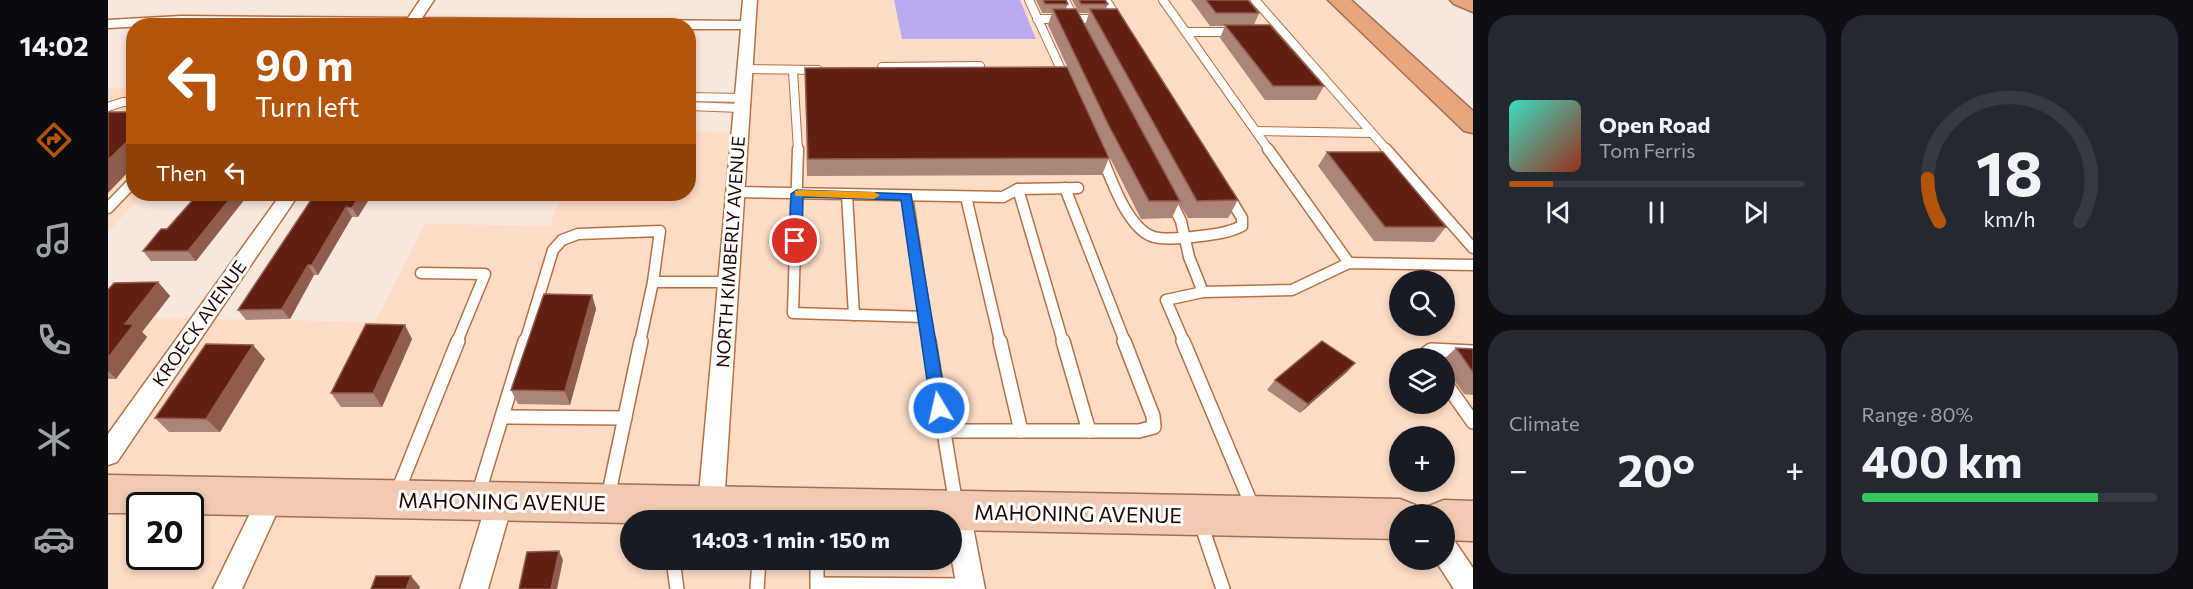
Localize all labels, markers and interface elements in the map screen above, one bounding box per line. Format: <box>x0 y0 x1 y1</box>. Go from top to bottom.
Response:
text: 14:02 <box>19 29 89 62</box>
text: 90 m <box>255 38 354 90</box>
icon: left <box>156 42 234 120</box>
text: Turn left <box>255 90 359 123</box>
text: Open Road <box>1599 111 1710 138</box>
icon: directions <box>33 119 75 161</box>
text: 18 <box>1976 133 2043 209</box>
street label: NORTH KIMBERLY AVENUE <box>711 135 749 369</box>
text: Tom Ferris <box>1599 138 1695 162</box>
icon: left <box>219 156 252 189</box>
text: Then <box>156 159 207 186</box>
icon: previous <box>1542 196 1575 229</box>
icon: pause <box>1640 196 1673 229</box>
icon: next <box>1739 196 1772 229</box>
text: km/h <box>1983 205 2035 231</box>
pin <box>769 215 820 266</box>
icon: music <box>33 219 75 261</box>
icon: arrive <box>778 224 811 257</box>
street label: KROECK AVENUE <box>147 256 251 390</box>
map controls <box>1389 270 1455 570</box>
button: search <box>1389 270 1455 336</box>
icon: phone <box>33 319 75 361</box>
button: layers <box>1389 348 1455 414</box>
position arrow <box>907 376 971 440</box>
text: Range · 80% <box>1862 402 1973 426</box>
text: Climate <box>1509 411 1579 435</box>
icon: climate <box>33 418 75 460</box>
button: + <box>1389 426 1455 492</box>
text: 400 km <box>1862 432 2023 487</box>
text: 20° <box>1618 441 1695 496</box>
text: − <box>1509 448 1528 489</box>
text: + <box>1785 448 1805 489</box>
street label: MAHONING AVENUE <box>398 487 606 515</box>
speed limit sign: 20 <box>126 492 204 570</box>
street label: MAHONING AVENUE <box>974 499 1182 527</box>
button: − <box>1389 504 1455 570</box>
icon: car <box>33 518 75 560</box>
text: 14:03 · 1 min · 150 m <box>692 526 890 553</box>

